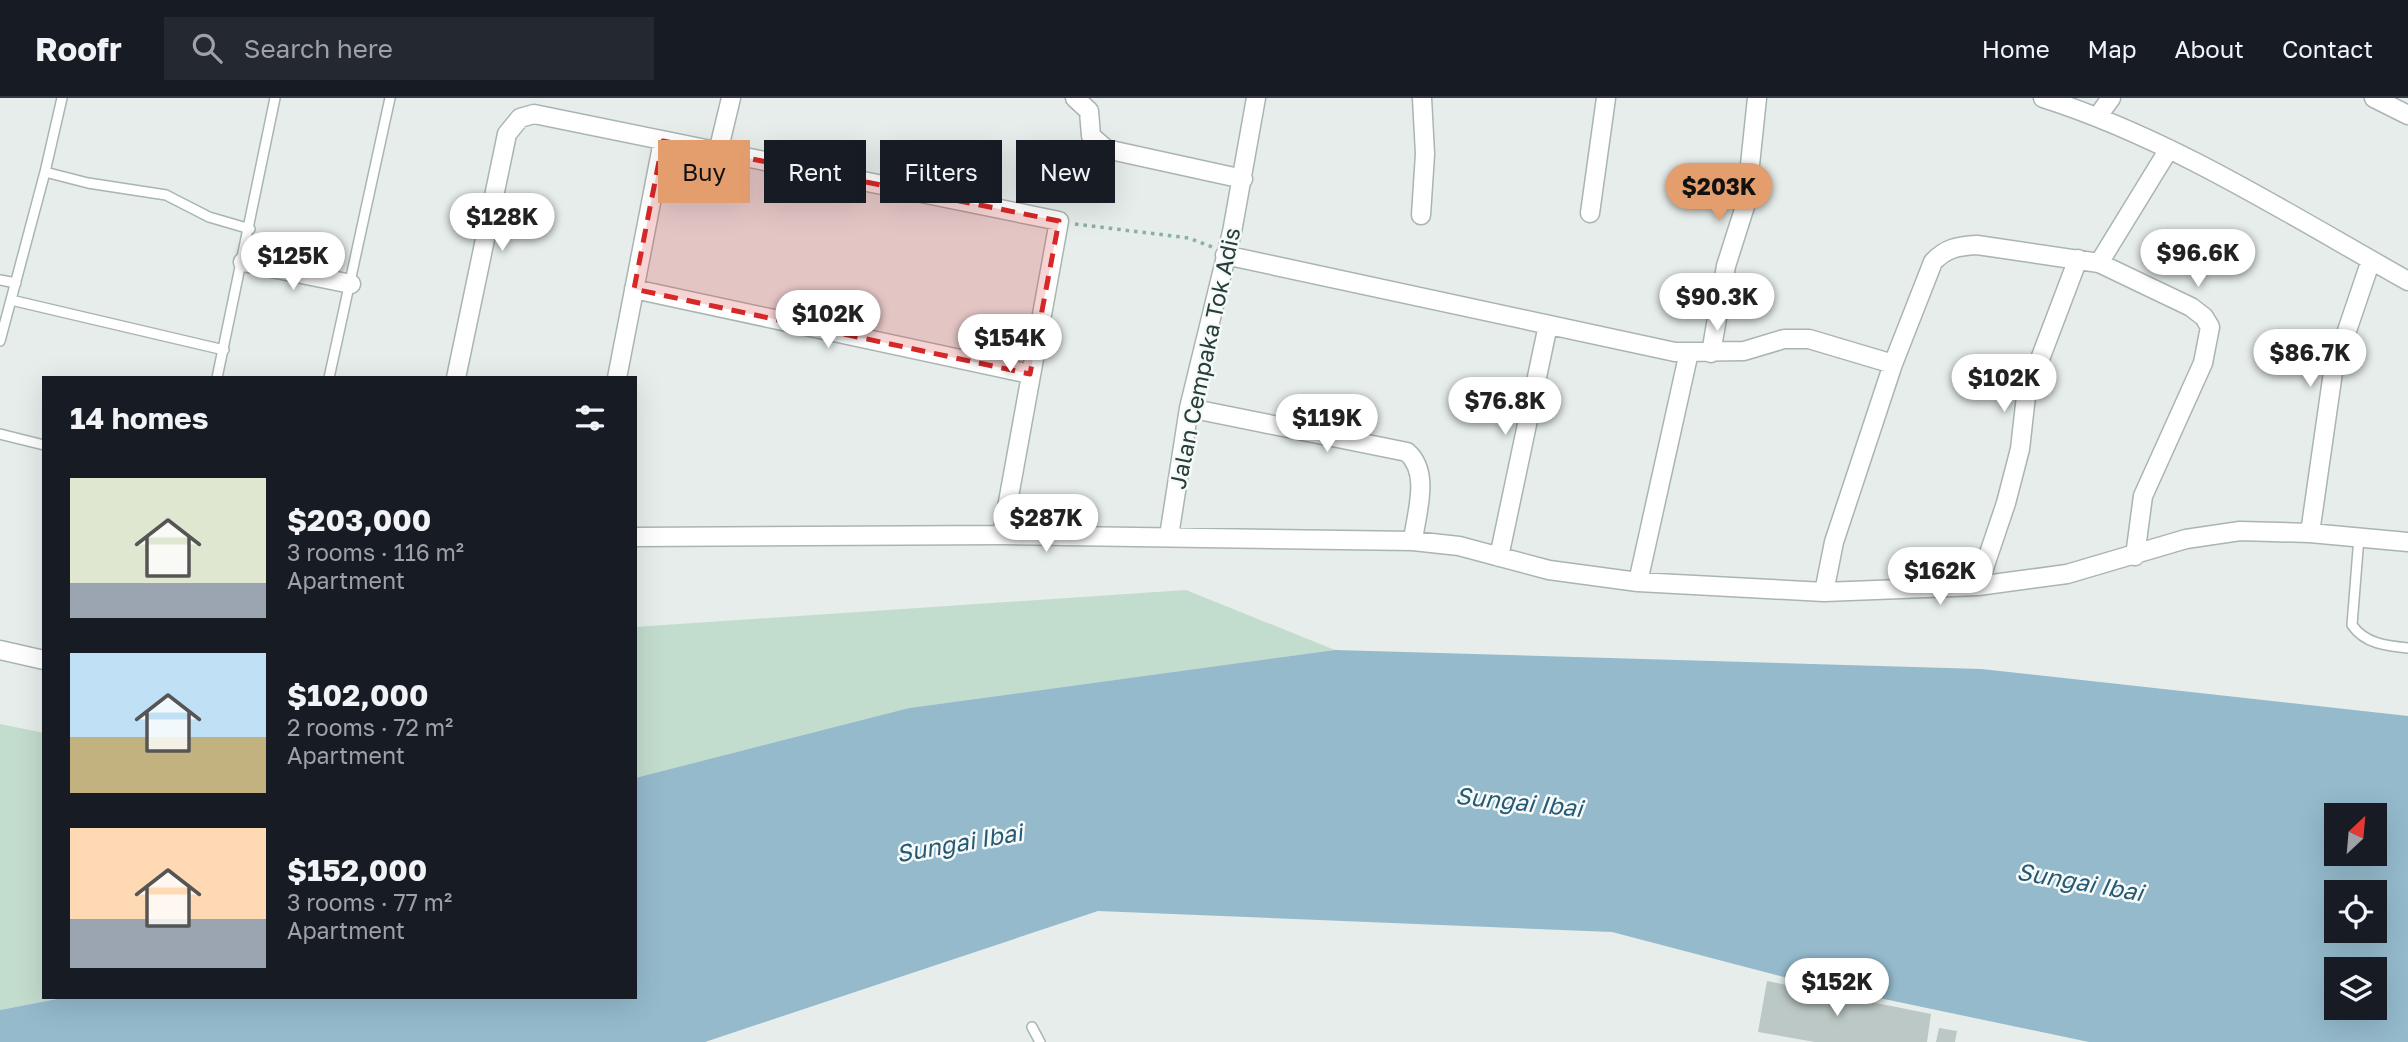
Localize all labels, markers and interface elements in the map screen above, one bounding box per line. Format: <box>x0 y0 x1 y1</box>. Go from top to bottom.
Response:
search box <box>164 17 654 80</box>
text: Roofr <box>35 29 122 68</box>
icon: search <box>188 29 226 67</box>
text: Search here <box>244 33 393 64</box>
text: Home <box>1982 34 2050 63</box>
text: Map <box>2088 34 2137 63</box>
text: About <box>2175 34 2244 63</box>
text: Contact <box>2282 34 2373 63</box>
chip: Buy <box>658 140 750 203</box>
chip: Rent <box>764 140 866 203</box>
chip: Filters <box>880 140 1002 203</box>
chip: New <box>1016 140 1115 203</box>
pin: $203K <box>1670 164 1768 223</box>
text: $203K <box>1681 172 1757 200</box>
pin: $128K <box>453 194 551 253</box>
text: $128K <box>466 202 538 230</box>
street label: Jalan Cempaka Tok Adis <box>1163 225 1245 491</box>
pin: $96.6K <box>2141 230 2255 289</box>
pin: $125K <box>244 232 342 292</box>
text: $96.6K <box>2156 238 2240 266</box>
text: $125K <box>257 241 329 269</box>
pin: $90.3K <box>1660 274 1774 333</box>
text: $90.3K <box>1675 282 1759 310</box>
pin: $102K <box>779 290 877 350</box>
text: $102K <box>792 299 864 327</box>
pin: $154K <box>961 314 1059 374</box>
text: $154K <box>974 323 1046 351</box>
pin: $86.7K <box>2253 330 2367 389</box>
text: $86.7K <box>2269 338 2351 366</box>
pin: $102K <box>1955 354 2053 414</box>
text: $102K <box>1968 363 2040 391</box>
pin: $76.8K <box>1448 378 1562 437</box>
text: $76.8K <box>1464 386 1546 414</box>
pin: $119K <box>1278 394 1376 454</box>
icon: filters <box>571 399 609 437</box>
text: 14 homes <box>70 400 209 436</box>
text: $119K <box>1292 403 1362 431</box>
pin: $287K <box>997 494 1095 554</box>
text: $203,000 <box>287 502 431 538</box>
text: $287K <box>1009 503 1083 531</box>
icon: home <box>126 506 210 590</box>
text: 3 rooms · 116 m² <box>287 538 464 566</box>
pin: $162K <box>1891 547 1989 607</box>
text: $162K <box>1904 556 1976 584</box>
text: Apartment <box>287 566 405 594</box>
text: $102,000 <box>287 677 428 713</box>
icon: home <box>126 681 210 765</box>
text: 2 rooms · 72 m² <box>287 713 453 741</box>
text: Apartment <box>287 741 405 769</box>
water label: Sungai Ibai <box>1454 780 1587 823</box>
north arrow <box>2324 803 2387 866</box>
map controls <box>2324 803 2387 1020</box>
water label: Sungai Ibai <box>894 816 1027 868</box>
text: $152,000 <box>287 852 427 888</box>
icon: home <box>126 856 210 940</box>
water label: Sungai Ibai <box>2014 856 2148 908</box>
button: locate <box>2324 880 2387 943</box>
text: 3 rooms · 77 m² <box>287 888 452 916</box>
text: Apartment <box>287 916 405 944</box>
button: layers <box>2324 957 2387 1020</box>
pin: $152K <box>1788 958 1886 1018</box>
text: $152K <box>1801 967 1873 995</box>

